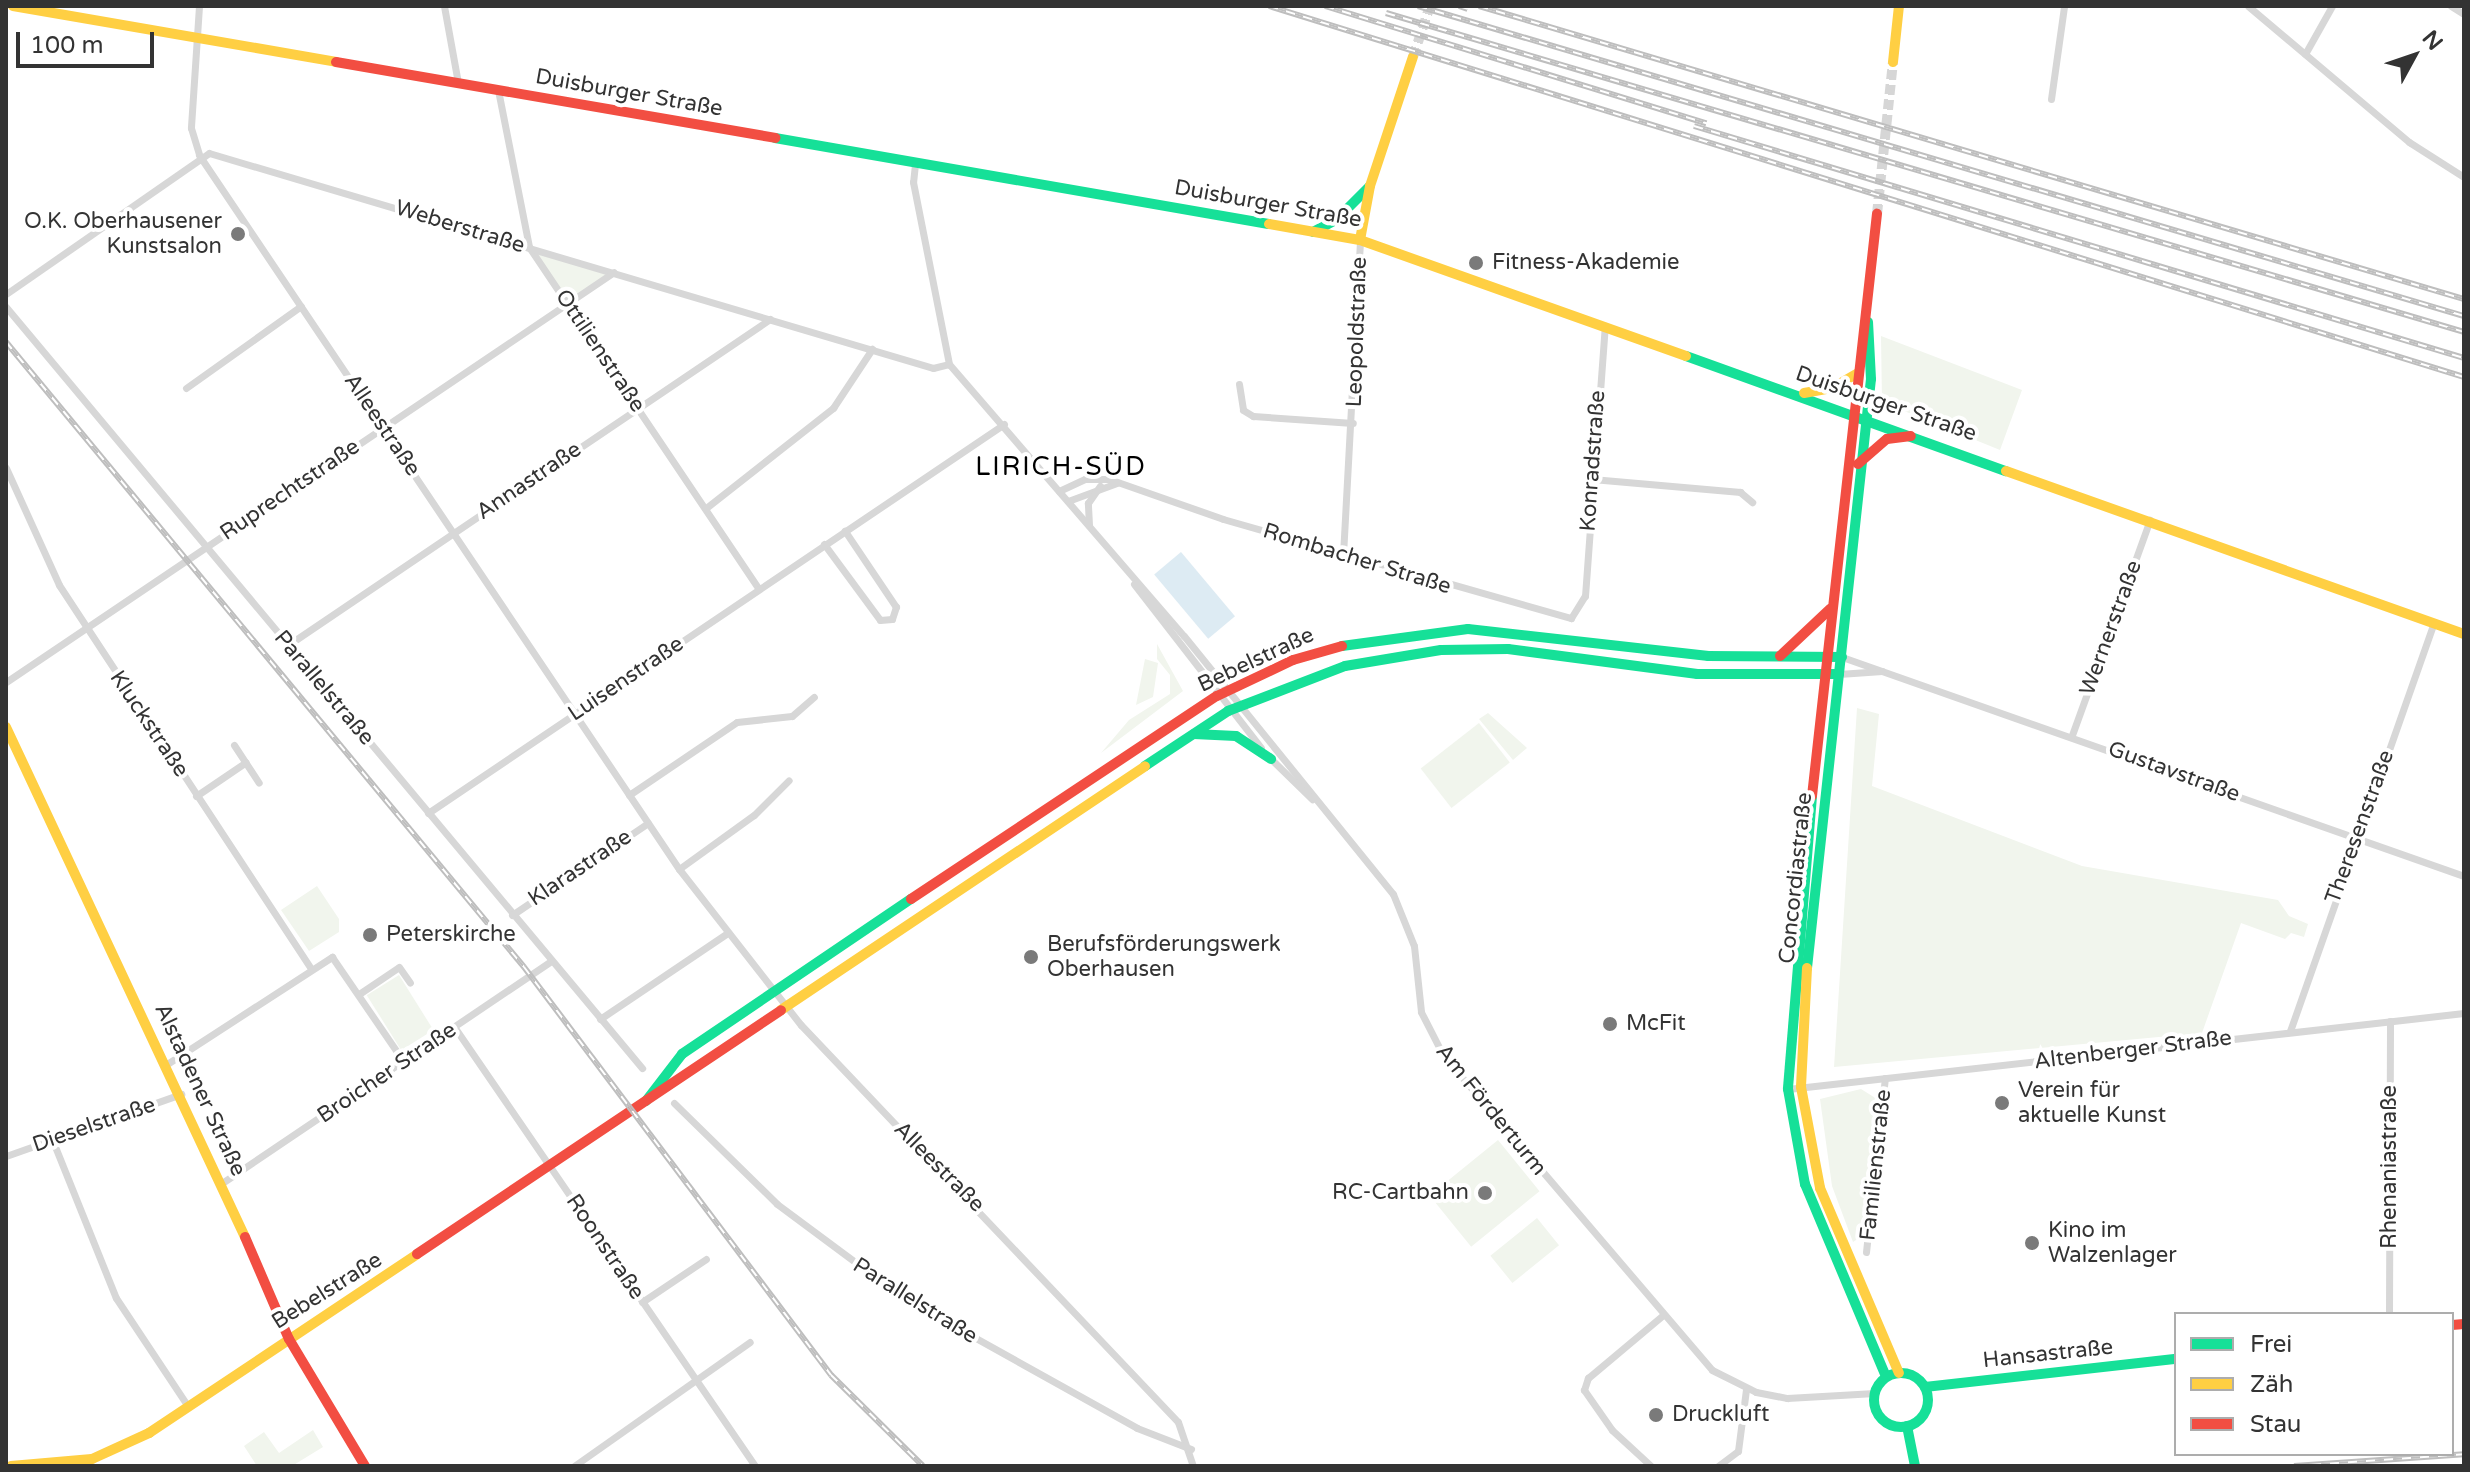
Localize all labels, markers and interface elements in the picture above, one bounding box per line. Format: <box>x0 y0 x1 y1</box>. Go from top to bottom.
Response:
scale bar <box>20 16 158 66</box>
north arrow <box>2374 16 2454 96</box>
text: N <box>2417 25 2448 56</box>
text: 100 m <box>30 31 104 60</box>
street label: Duisburger Straße <box>533 64 725 122</box>
street label: Duisburger Straße <box>1172 175 1364 233</box>
street label: Weberstraße <box>392 195 528 259</box>
place label: O.K. Oberhausener Kunstsalon <box>24 208 222 260</box>
marker: O.K. Oberhausener Kunstsalon <box>229 225 247 243</box>
place label: Fitness-Akademie <box>1492 250 1680 276</box>
marker: Fitness-Akademie <box>1467 254 1485 272</box>
street label: Leopoldstraße <box>1341 256 1373 408</box>
street label: Ottilienstraße <box>549 285 651 417</box>
street label: Duisburger Straße <box>1792 361 1980 447</box>
street label: Alleestraße <box>338 369 426 481</box>
street label: Konradstraße <box>1575 389 1611 533</box>
street label: Ruprechtstraße <box>215 434 365 546</box>
street label: Annastraße <box>471 436 587 526</box>
district label: LIRICH-SÜD <box>975 451 1147 483</box>
street label: Rombacher Straße <box>1260 518 1454 600</box>
street label: Wernerstraße <box>2074 557 2148 699</box>
street label: Bebelstraße <box>1194 622 1318 698</box>
street label: Parallelstraße <box>268 625 380 751</box>
street label: Luisenstraße <box>563 631 689 727</box>
street label: Kluckstraße <box>104 666 194 782</box>
street label: Gustavstraße <box>2105 736 2243 808</box>
street label: Theresenstraße <box>2320 747 2400 907</box>
street label: Concordiastraße <box>1774 791 1818 965</box>
street label: Klarastraße <box>523 824 637 912</box>
place label: Peterskirche <box>386 922 516 948</box>
marker: Peterskirche <box>361 926 379 944</box>
place label: Berufsförderungswerk Oberhausen <box>1047 931 1281 982</box>
marker: Berufsförderungswerk Oberhausen <box>1022 948 1040 966</box>
street label: Alstadener Straße <box>148 999 252 1181</box>
place label: McFit <box>1626 1011 1686 1037</box>
marker: McFit <box>1601 1015 1619 1033</box>
street label: Broicher Straße <box>313 1017 461 1129</box>
street label: Altenberger Straße <box>2033 1025 2233 1075</box>
street label: Am Förderturm <box>1430 1039 1552 1181</box>
place label: Verein für aktuelle Kunst <box>2018 1077 2166 1128</box>
street label: Rhenaniastraße <box>2377 1085 2403 1249</box>
street label: Familienstraße <box>1855 1088 1897 1242</box>
street label: Dieselstraße <box>29 1092 159 1158</box>
marker: Verein für aktuelle Kunst <box>1993 1094 2011 1112</box>
street label: Alleestraße <box>888 1116 990 1218</box>
place label: RC-Cartbahn <box>1332 1180 1469 1206</box>
marker: RC-Cartbahn <box>1476 1184 1494 1202</box>
street label: Roonstraße <box>560 1189 650 1305</box>
place label: Kino im Walzenlager <box>2048 1217 2177 1268</box>
marker: Kino im Walzenlager <box>2023 1234 2041 1252</box>
street label: Bebelstraße <box>267 1247 387 1335</box>
street label: Parallelstraße <box>848 1252 982 1350</box>
legend <box>2174 1312 2454 1456</box>
text: Frei <box>2250 1330 2292 1359</box>
street label: Hansastraße <box>1982 1334 2114 1374</box>
text: Zäh <box>2250 1370 2293 1399</box>
place label: Druckluft <box>1672 1402 1769 1428</box>
marker: Druckluft <box>1647 1406 1665 1424</box>
text: Stau <box>2250 1410 2301 1439</box>

